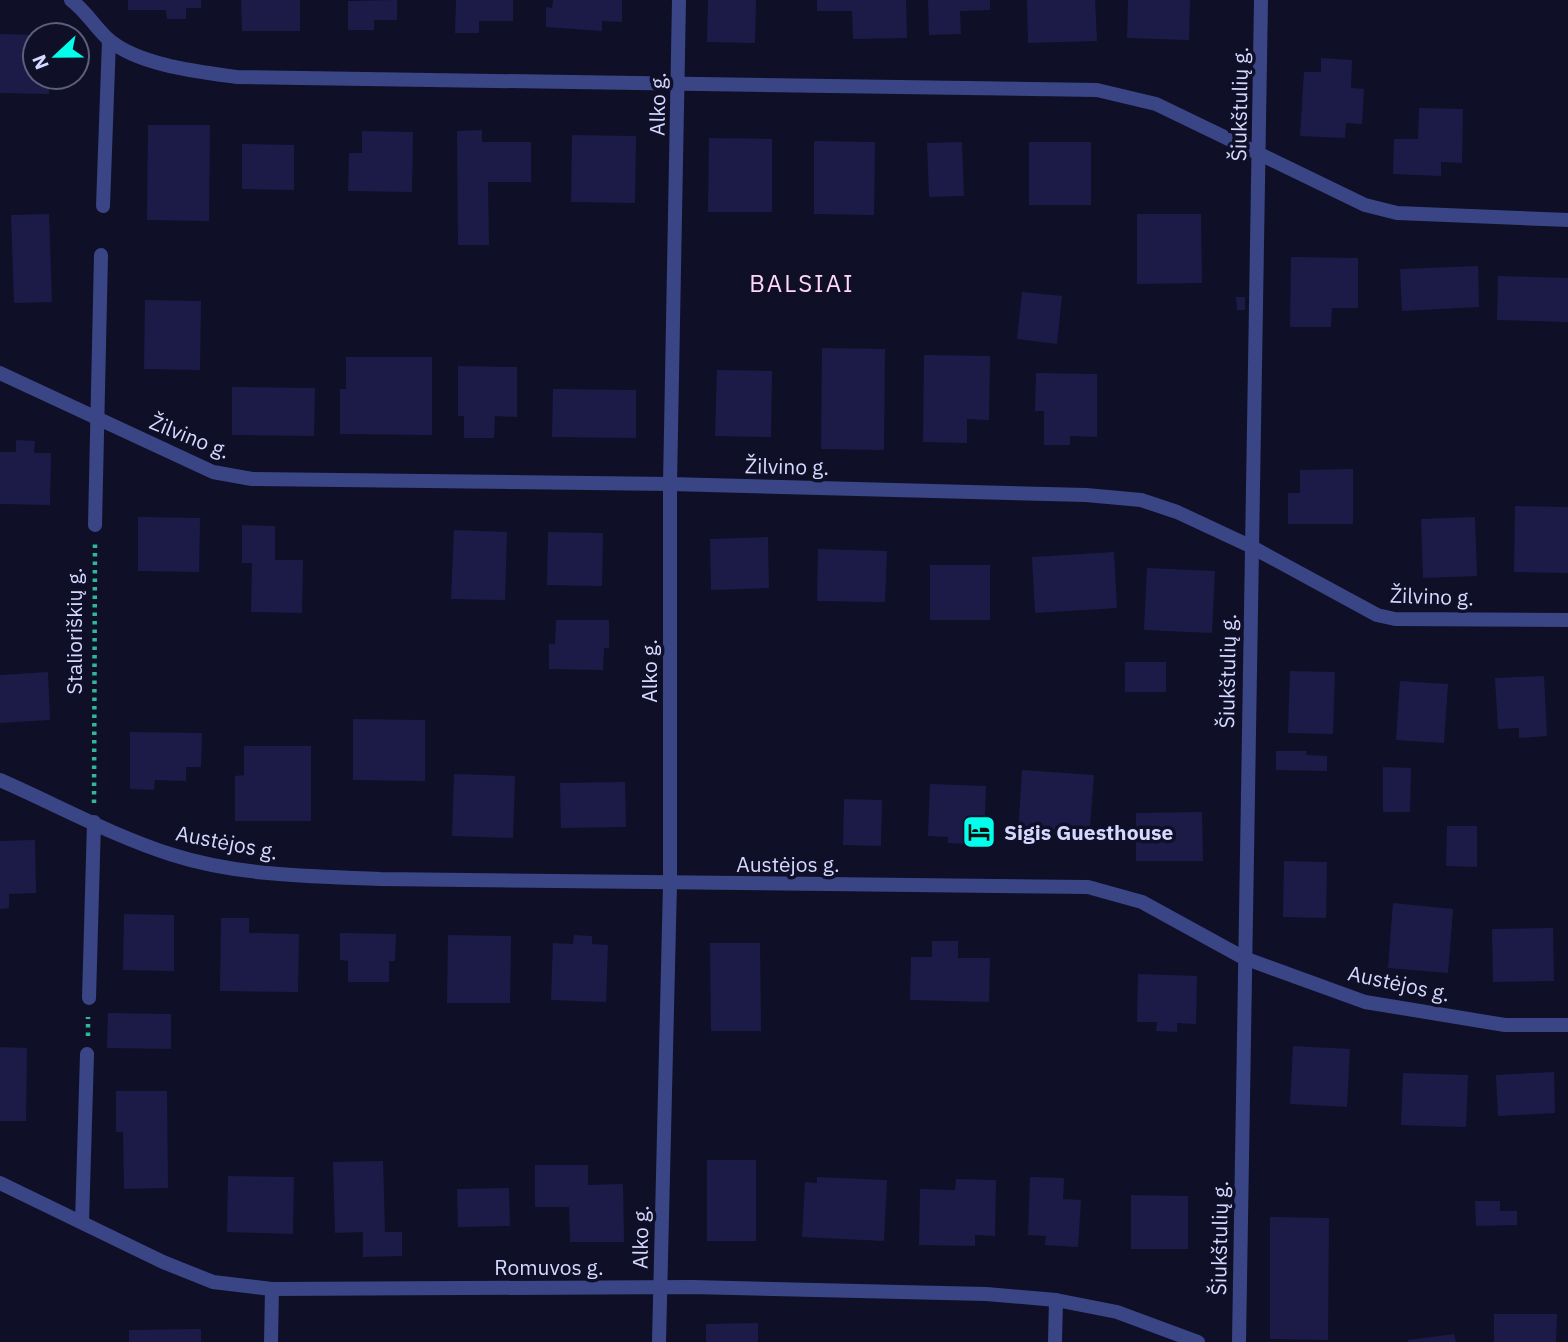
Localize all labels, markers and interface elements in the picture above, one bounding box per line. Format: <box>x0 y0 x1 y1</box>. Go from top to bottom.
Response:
north arrow <box>21 21 91 91</box>
street label: Šiukštulių g. <box>1224 46 1254 162</box>
text: N <box>27 51 54 73</box>
street label: Alko g. <box>642 72 672 136</box>
district label: BALSIAI <box>749 267 855 299</box>
street label: Žilvino g. <box>146 407 234 465</box>
street label: Žilvino g. <box>745 451 829 481</box>
street label: Stalioriškių g. <box>60 568 88 694</box>
street label: Žilvino g. <box>1389 581 1475 611</box>
street label: Šiukštulių g. <box>1212 613 1242 729</box>
street label: Alko g. <box>635 639 663 703</box>
hotel icon: Sigis Guesthouse <box>960 813 998 851</box>
street label: Austėjos g. <box>173 818 281 866</box>
place label: Sigis Guesthouse <box>1004 818 1174 846</box>
street label: Austėjos g. <box>736 850 840 878</box>
street label: Austėjos g. <box>1345 959 1453 1007</box>
street label: Šiukštulių g. <box>1204 1180 1234 1296</box>
street label: Alko g. <box>625 1205 655 1269</box>
street label: Romuvos g. <box>494 1253 604 1281</box>

